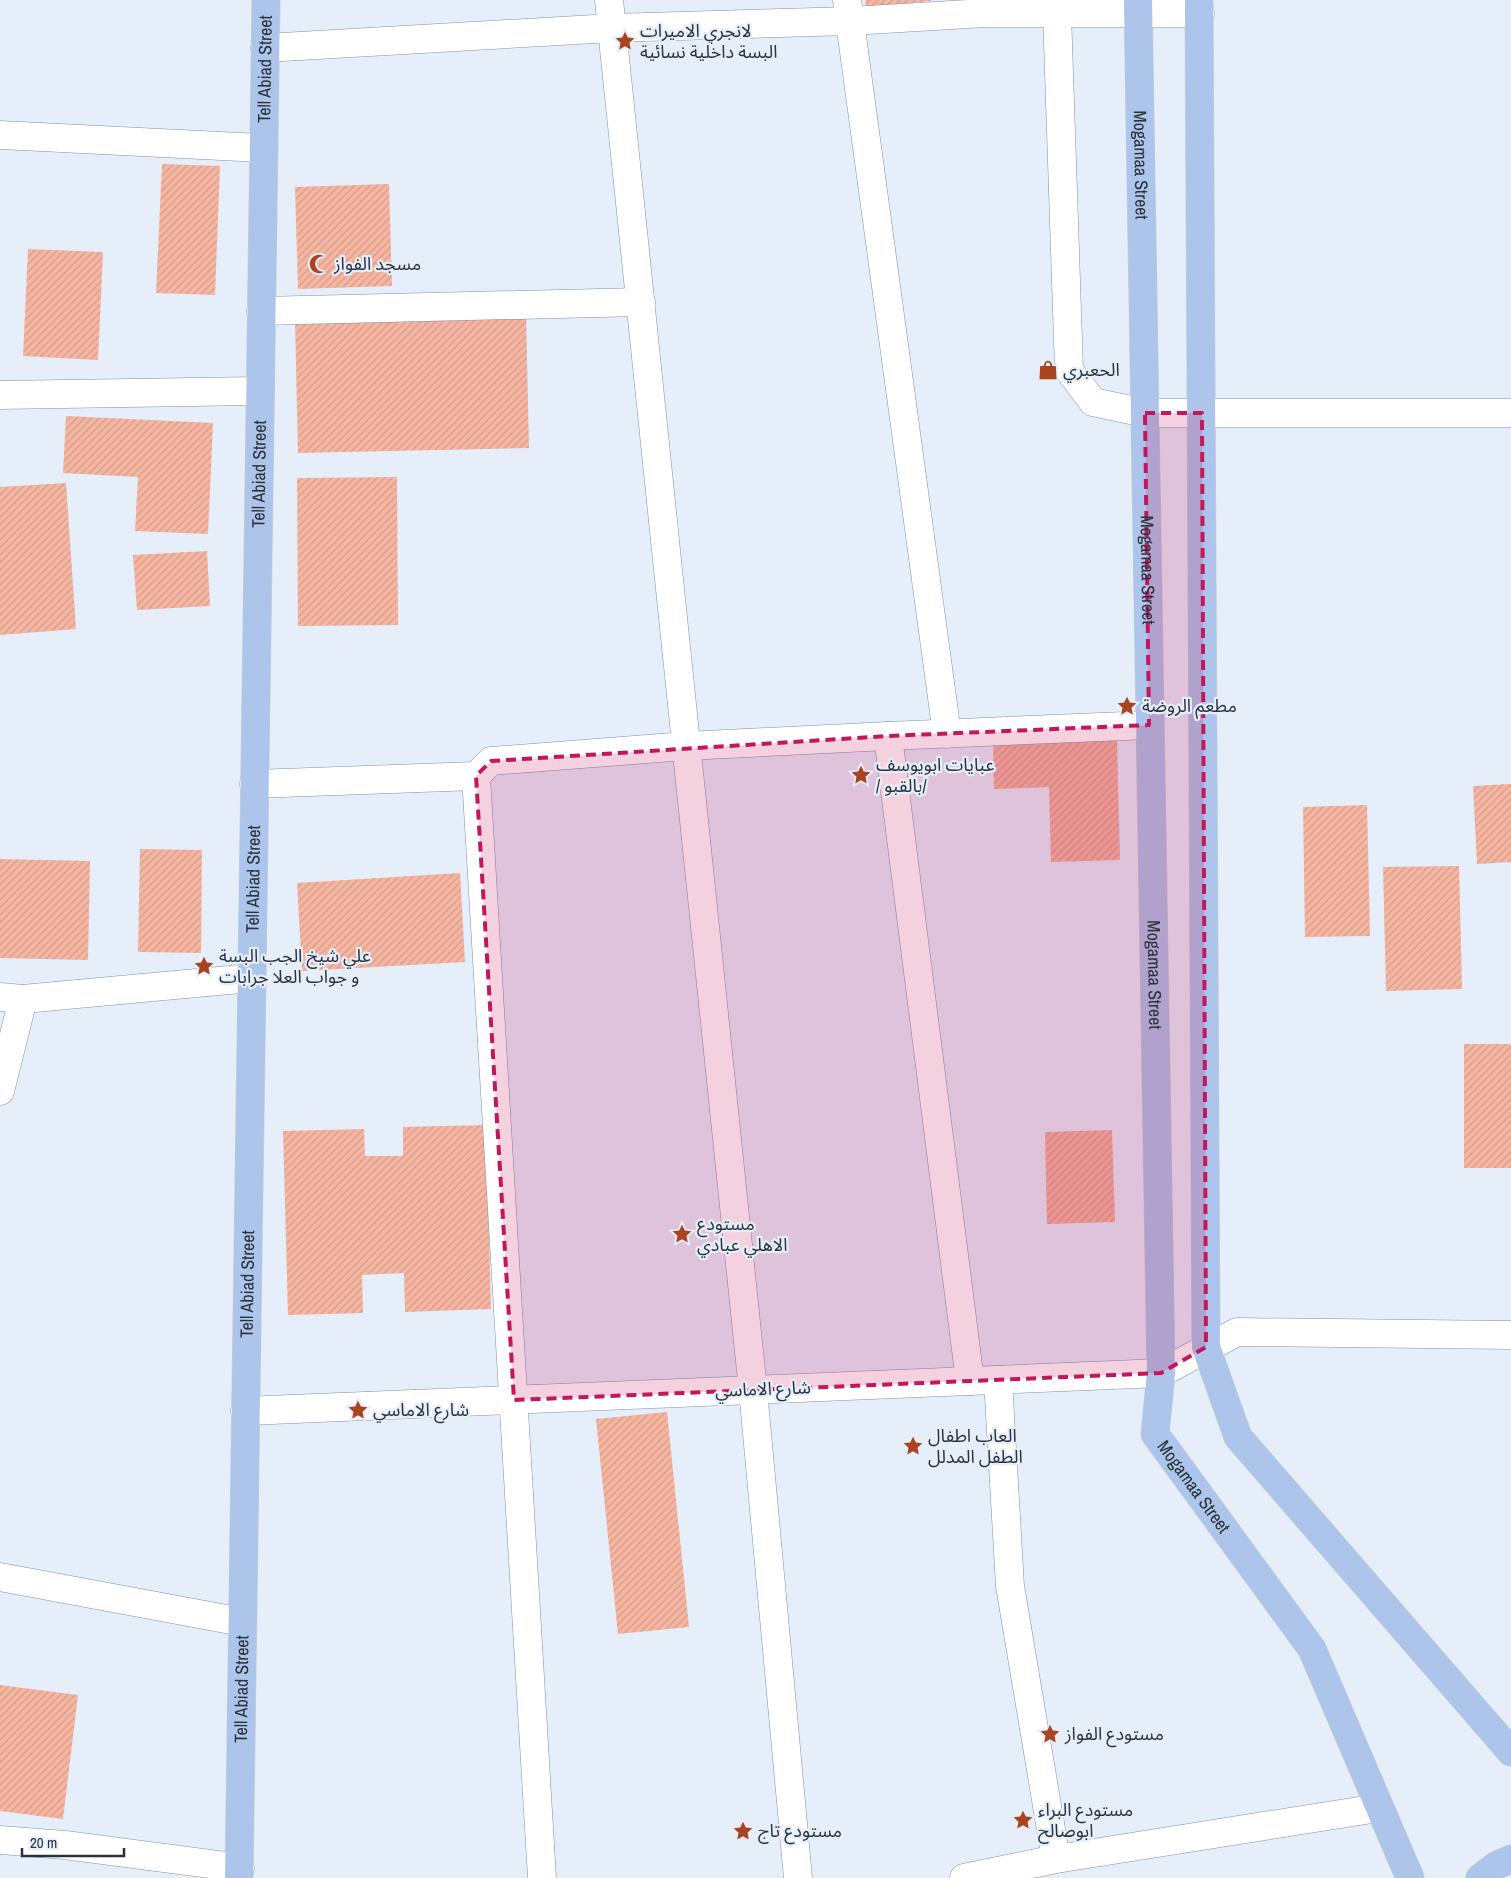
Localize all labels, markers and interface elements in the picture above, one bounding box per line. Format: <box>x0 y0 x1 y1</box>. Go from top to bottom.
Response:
street label: Tell Abiad Street <box>251 15 278 123</box>
place label: لانجري الاميرات البسة داخلية نسائية <box>640 18 777 64</box>
place icon: لانجري الاميرات البسة داخلية نسائية <box>614 30 636 52</box>
street label: Mogamaa Street <box>1128 110 1155 220</box>
place label: مسجد الفواز <box>333 251 421 276</box>
mosque icon: مسجد الفواز <box>308 253 330 275</box>
place label: الحعبري <box>1063 357 1120 383</box>
shop icon: الحعبري <box>1037 359 1059 381</box>
street label: Tell Abiad Street <box>245 420 272 528</box>
street label: Mogamaa Street <box>1135 515 1161 625</box>
place label: مطعم الروضة <box>1142 693 1237 719</box>
place icon: مطعم الروضة <box>1116 695 1138 717</box>
place label: عبايات ابويوسف / بالقبو/ <box>876 752 994 798</box>
place icon: عبايات ابويوسف / بالقبو/ <box>850 764 872 786</box>
street label: Tell Abiad Street <box>240 825 266 933</box>
street label: Mogamaa Street <box>1141 920 1168 1030</box>
place label: علي شيخ الجب البسة و جواب العلا جرابات <box>219 943 371 989</box>
place icon: علي شيخ الجب البسة و جواب العلا جرابات <box>193 955 215 977</box>
place label: مستودع الاهلي عبادي <box>697 1211 788 1258</box>
place icon: مستودع الاهلي عبادي <box>671 1223 693 1245</box>
street label: Tell Abiad Street <box>234 1230 260 1338</box>
street label: شارع الاماسي <box>715 1374 811 1405</box>
place label: شارع الاماسي <box>373 1397 469 1424</box>
place icon: شارع الاماسي <box>347 1399 369 1421</box>
place label: العاب اطفال الطفل المدلل <box>928 1423 1023 1469</box>
place icon: العاب اطفال الطفل المدلل <box>902 1435 924 1457</box>
street label: Mogamaa Street <box>1152 1435 1236 1538</box>
street label: Tell Abiad Street <box>228 1635 254 1743</box>
place label: مستودع الفواز <box>1064 1721 1164 1748</box>
place icon: مستودع الفواز <box>1039 1723 1061 1745</box>
place label: مستودع البراء ابوصالح <box>1038 1797 1133 1844</box>
place icon: مستودع البراء ابوصالح <box>1012 1809 1034 1831</box>
place label: مستودع تاج <box>758 1818 842 1845</box>
place icon: مستودع تاج <box>732 1820 754 1842</box>
scale bar <box>22 1826 125 1858</box>
text: 20 m <box>30 1832 57 1853</box>

